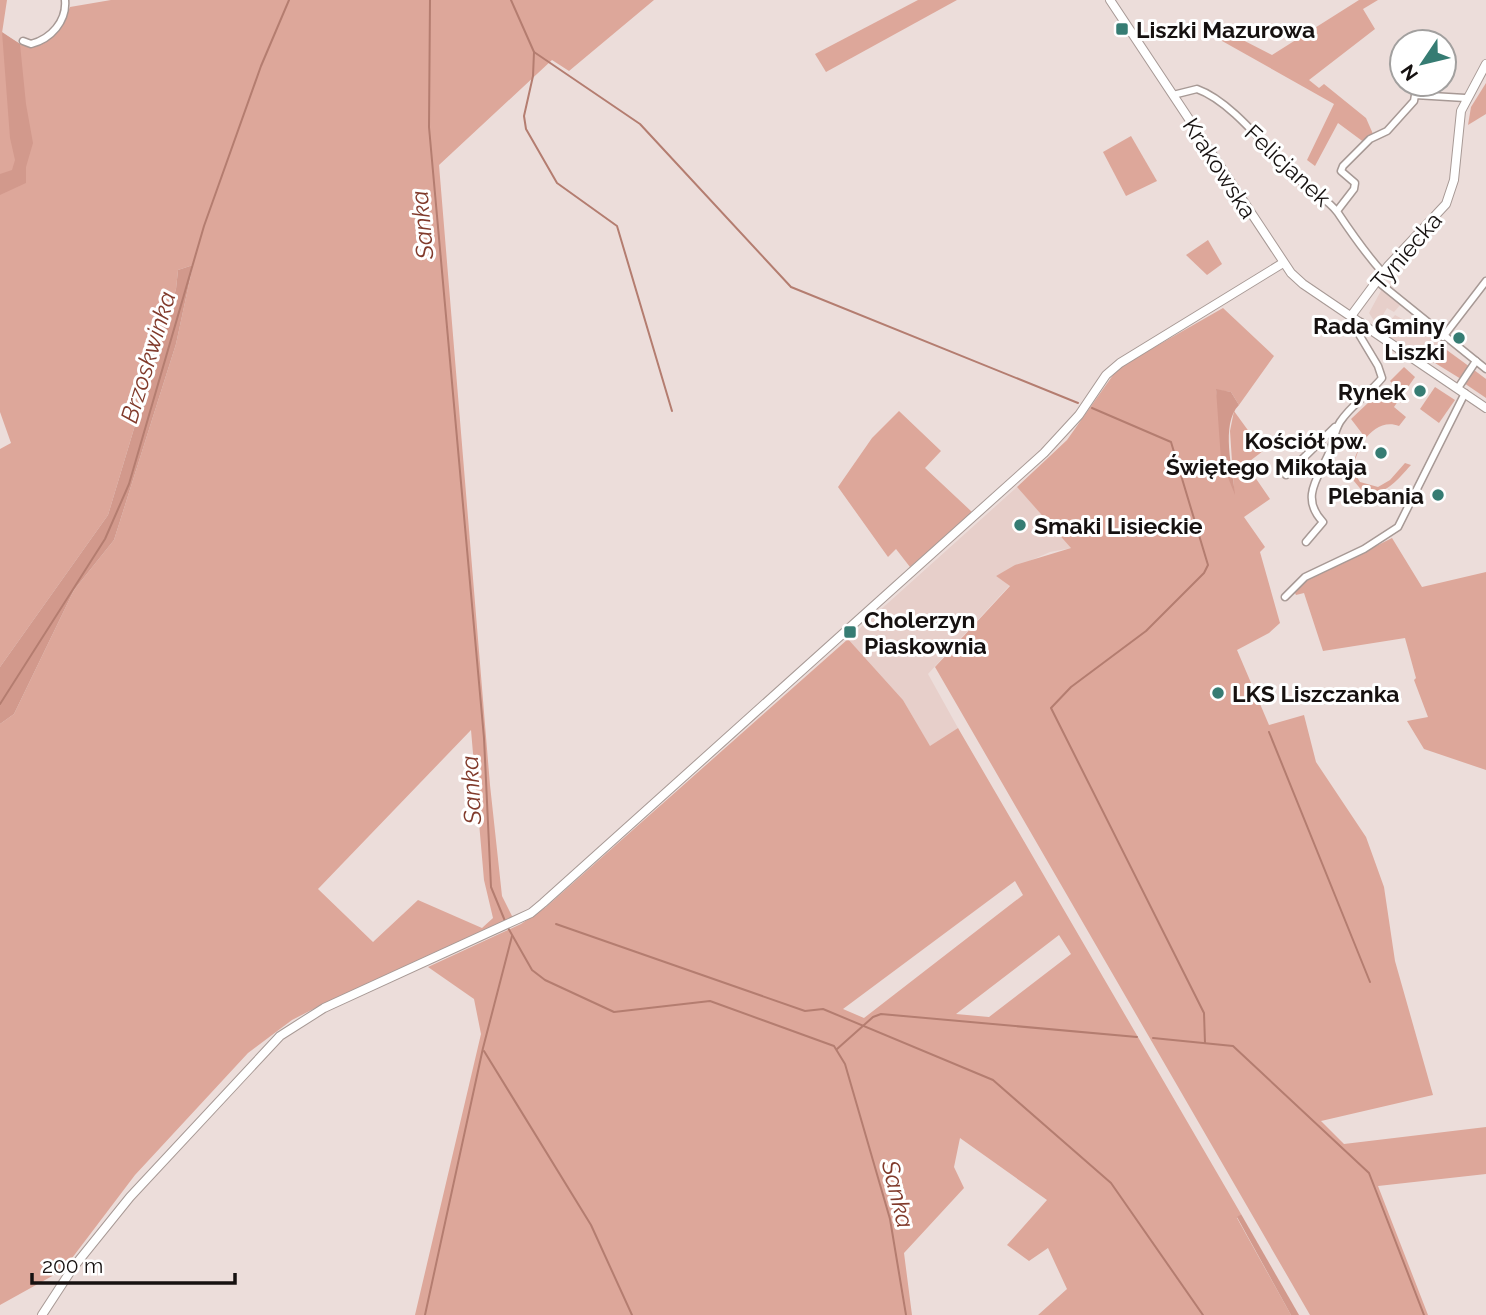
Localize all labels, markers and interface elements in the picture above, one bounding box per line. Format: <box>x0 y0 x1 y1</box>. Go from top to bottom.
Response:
place label: Liszki Mazurowa <box>1136 16 1315 43</box>
marker: Liszki Mazurowa <box>1114 21 1130 37</box>
north arrow <box>1388 28 1458 98</box>
text: N <box>1396 61 1422 85</box>
street label: Krakowska <box>1178 113 1262 223</box>
street label: Felicjanek <box>1240 119 1336 211</box>
water label: Sanka <box>405 189 440 262</box>
street label: Tyniecka <box>1365 207 1447 295</box>
water label: Brzoskwinka <box>114 288 182 426</box>
place label: Rada Gminy Liszki <box>1313 312 1445 365</box>
marker: Rada Gminy Liszki <box>1451 330 1467 346</box>
place label: Rynek <box>1338 378 1406 405</box>
marker: Rynek <box>1412 383 1428 399</box>
place label: Kościół pw. Świętego Mikołaja <box>1166 427 1367 480</box>
marker: Kościół pw. Świętego Mikołaja <box>1373 445 1389 461</box>
place label: Plebania <box>1328 482 1424 509</box>
marker: Plebania <box>1430 487 1446 503</box>
place label: Smaki Lisieckie <box>1034 512 1203 539</box>
marker: Smaki Lisieckie <box>1012 517 1028 533</box>
place label: Cholerzyn Piaskownia <box>864 606 987 659</box>
marker: Cholerzyn Piaskownia <box>842 624 858 640</box>
place label: LKS Liszczanka <box>1232 680 1400 707</box>
marker: LKS Liszczanka <box>1210 685 1226 701</box>
water label: Sanka <box>455 755 487 826</box>
water label: Sanka <box>875 1156 920 1231</box>
scale bar <box>32 1242 234 1286</box>
text: 200 m <box>42 1253 103 1278</box>

